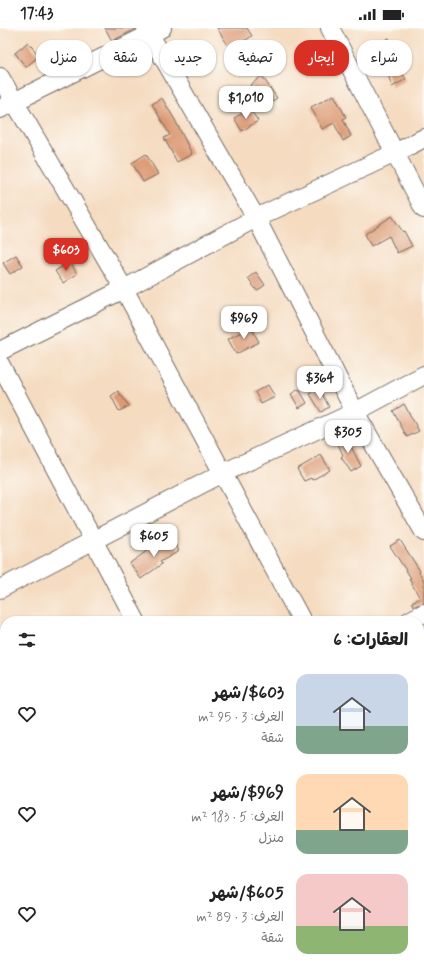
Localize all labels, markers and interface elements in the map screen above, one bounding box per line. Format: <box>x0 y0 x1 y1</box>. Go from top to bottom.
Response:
text: 17:43 <box>20 4 53 24</box>
chip: منزل <box>36 40 92 76</box>
chip: شقة <box>100 40 152 76</box>
chip: جديد <box>160 40 216 76</box>
chip: تصفية <box>224 40 286 76</box>
chip: إيجار <box>294 40 349 76</box>
chip: شراء <box>357 40 412 76</box>
pin: $1,010 <box>213 86 279 120</box>
text: $1,010 <box>228 90 264 107</box>
pin: $603 <box>42 238 90 272</box>
text: $603 <box>52 242 80 259</box>
pin: $969 <box>220 306 268 340</box>
text: $969 <box>230 310 258 327</box>
pin: $364 <box>296 366 344 400</box>
text: $364 <box>306 370 334 387</box>
pin: $305 <box>324 420 372 454</box>
text: $305 <box>334 424 362 441</box>
pin: $605 <box>130 524 178 558</box>
text: $605 <box>140 528 168 545</box>
icon: filters <box>16 629 38 651</box>
text: العقارات: 6 <box>333 629 408 651</box>
text: $603/شهر <box>213 682 284 704</box>
icon: home <box>328 690 376 738</box>
icon: heart <box>16 703 38 725</box>
text: الغرف: 3 · 95 m² <box>198 709 284 726</box>
text: شقة <box>261 730 284 747</box>
text: $969/شهر <box>212 782 284 804</box>
icon: home <box>328 790 376 838</box>
icon: heart <box>16 803 38 825</box>
text: الغرف: 5 · 183 m² <box>191 809 284 826</box>
text: منزل <box>258 830 284 847</box>
text: $605/شهر <box>210 882 284 904</box>
icon: home <box>328 890 376 938</box>
icon: heart <box>16 903 38 925</box>
text: الغرف: 3 · 89 m² <box>196 909 284 926</box>
text: شقة <box>261 930 284 947</box>

